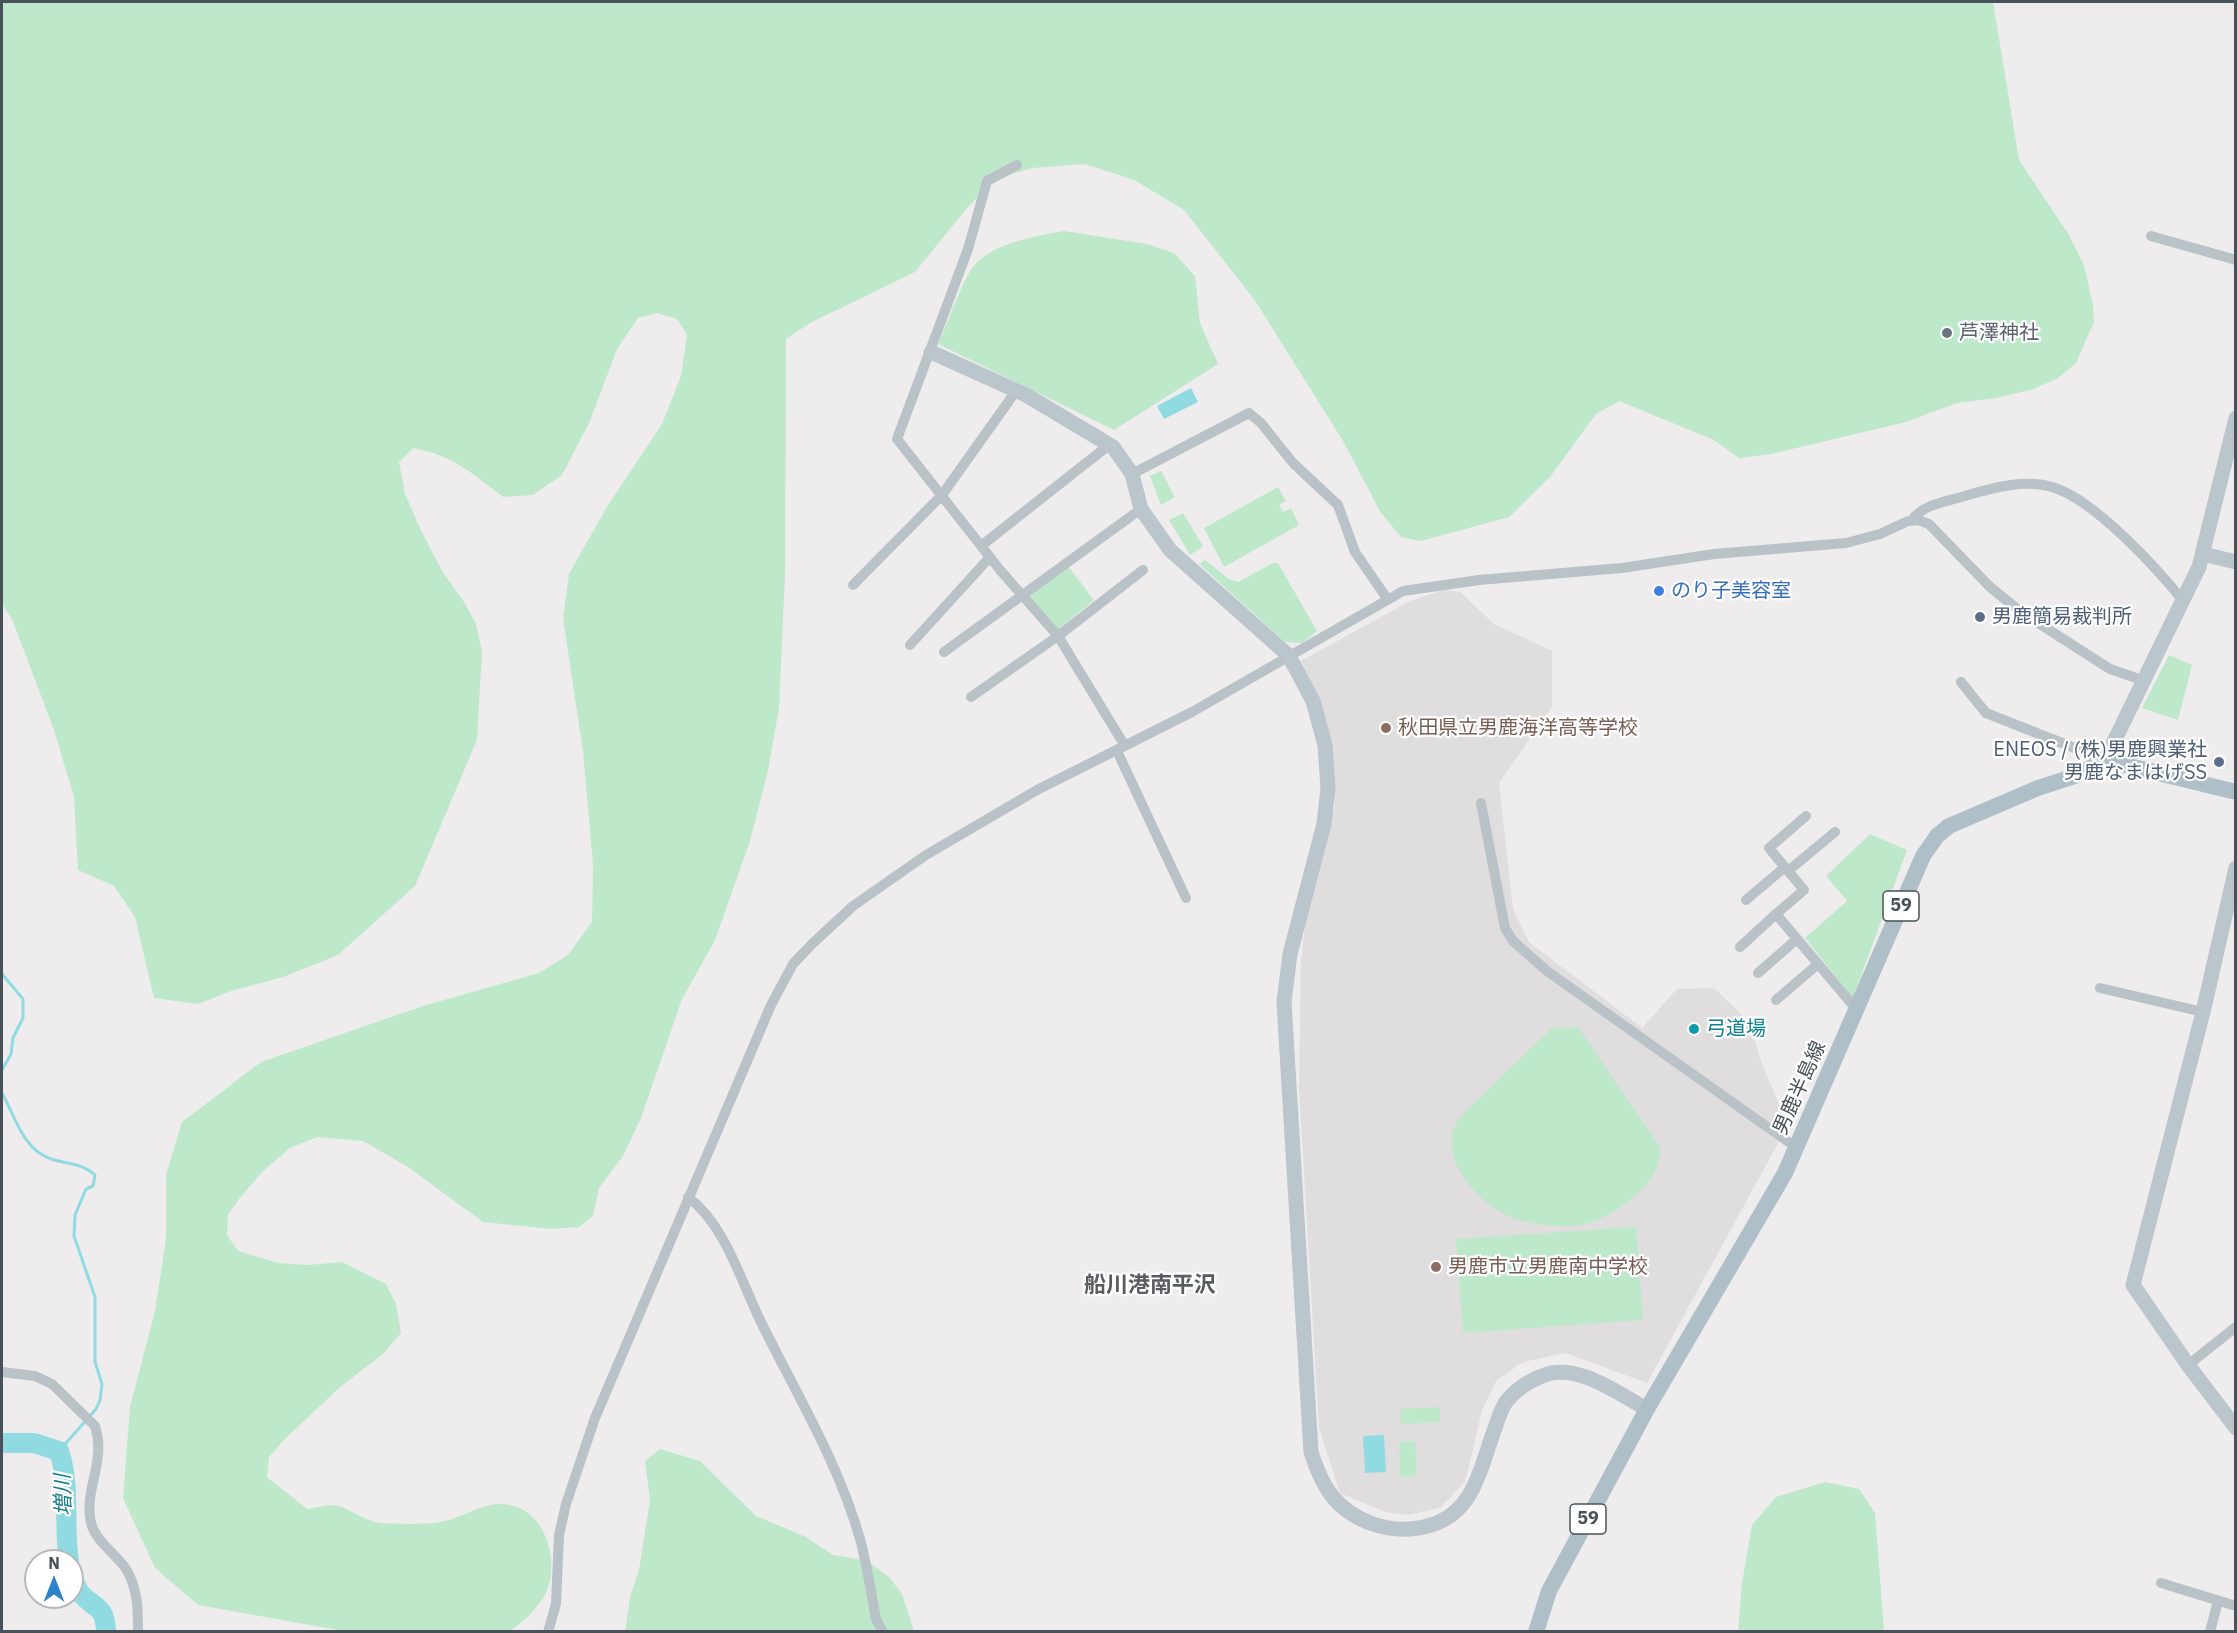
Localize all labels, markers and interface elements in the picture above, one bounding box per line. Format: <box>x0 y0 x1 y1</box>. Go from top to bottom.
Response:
place label: 芦澤神社 <box>1959 321 2039 345</box>
marker: 芦澤神社 <box>1940 326 1954 340</box>
place label: のり子美容室 <box>1671 579 1791 603</box>
marker: のり子美容室 <box>1652 584 1666 598</box>
place label: 男鹿簡易裁判所 <box>1992 605 2132 629</box>
marker: 男鹿簡易裁判所 <box>1973 610 1987 624</box>
place label: 秋田県立男鹿海洋高等学校 <box>1398 716 1638 740</box>
marker: 秋田県立男鹿海洋高等学校 <box>1379 721 1393 735</box>
place label: ENEOS / (株)男鹿興業社 男鹿なまはげSS <box>1993 738 2207 785</box>
marker: ENEOS / (株)男鹿興業社 男鹿なまはげSS <box>2212 755 2226 769</box>
road number: 59 <box>1883 891 1919 921</box>
place label: 弓道場 <box>1706 1017 1766 1041</box>
marker: 弓道場 <box>1687 1022 1701 1036</box>
street label: 男鹿半島線 <box>1769 1037 1831 1139</box>
place label: 男鹿市立男鹿南中学校 <box>1448 1255 1648 1279</box>
marker: 男鹿市立男鹿南中学校 <box>1429 1260 1443 1274</box>
district label: 船川港南平沢 <box>1084 1273 1216 1299</box>
water label: 増川 <box>51 1474 77 1516</box>
road number: 59 <box>1570 1504 1606 1534</box>
north arrow <box>24 1549 84 1609</box>
text: N <box>48 1553 60 1573</box>

